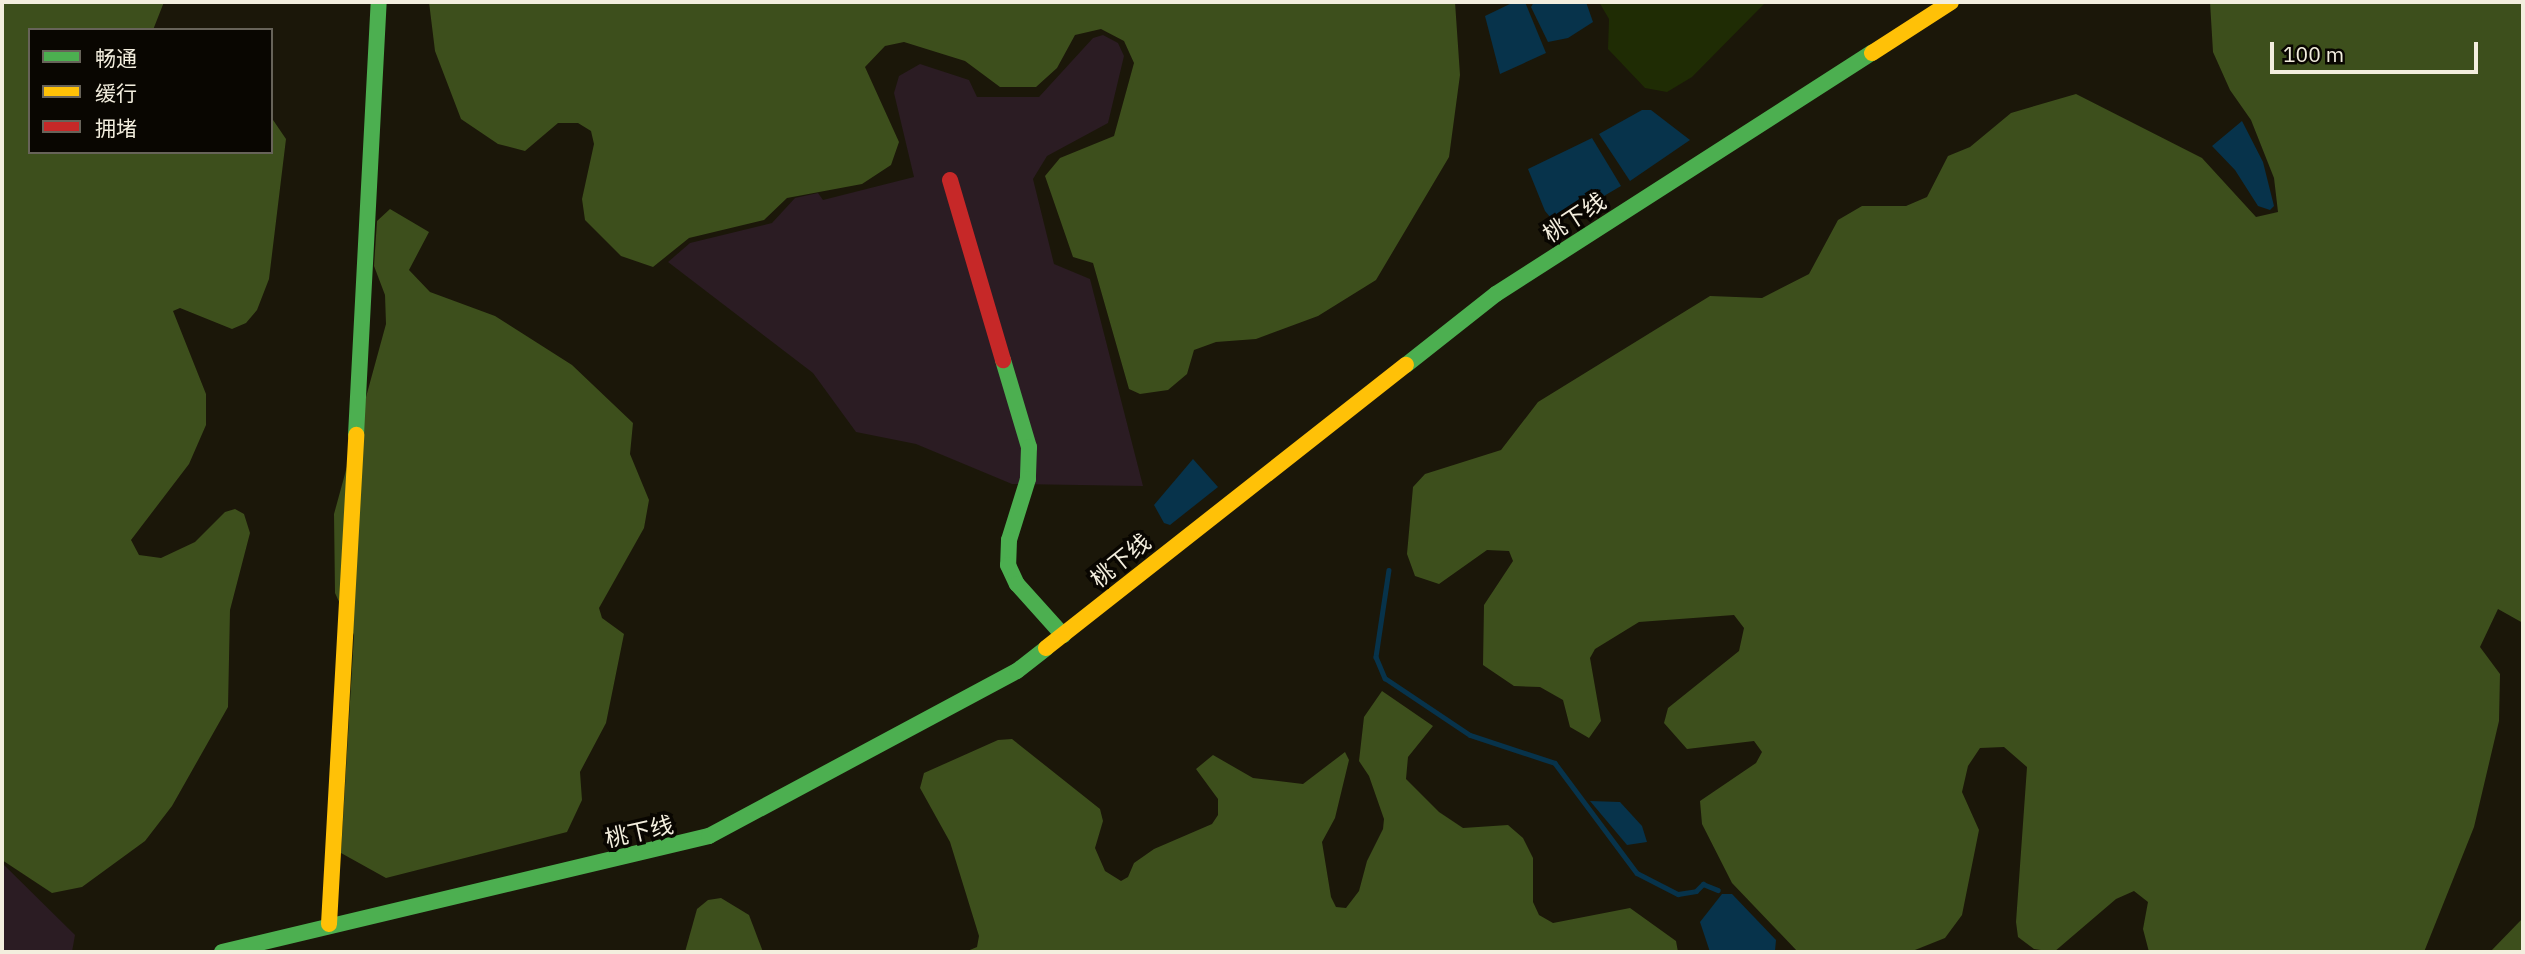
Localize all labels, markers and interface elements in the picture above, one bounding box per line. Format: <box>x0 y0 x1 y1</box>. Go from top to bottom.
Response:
legend <box>28 28 273 154</box>
scale bar <box>2273 28 2481 72</box>
text: 100 m <box>2283 40 2344 68</box>
text: 畅通 <box>95 44 137 72</box>
text: 缓行 <box>95 79 137 107</box>
text: 拥堵 <box>95 114 137 142</box>
street label: 桃下线 <box>1538 187 1610 247</box>
street label: 桃下线 <box>1085 528 1155 592</box>
street label: 桃下线 <box>602 810 676 852</box>

